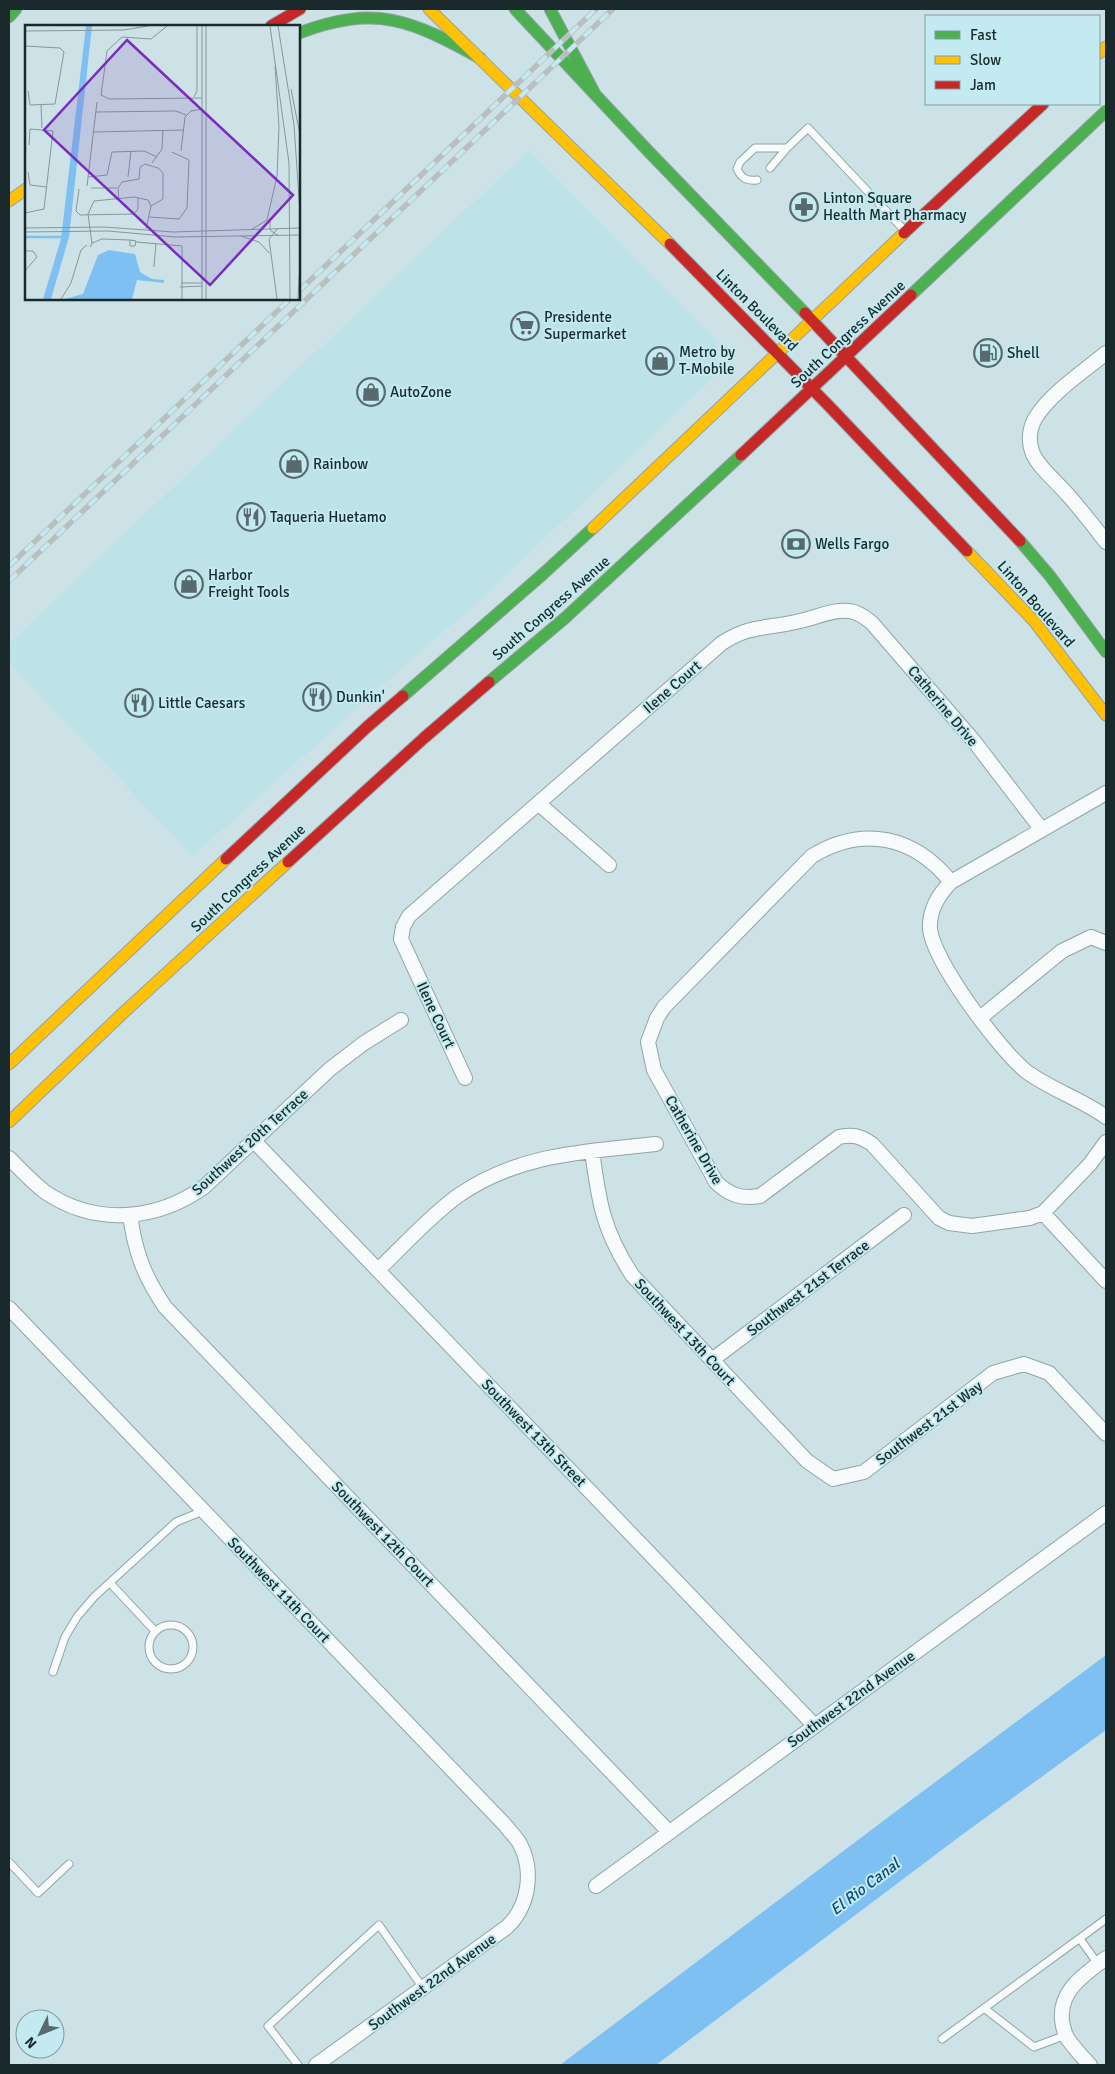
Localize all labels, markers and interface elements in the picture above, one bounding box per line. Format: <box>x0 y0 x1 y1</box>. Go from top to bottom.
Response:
legend <box>925 15 1100 105</box>
inset map <box>25 25 300 300</box>
text: Fast <box>970 26 997 44</box>
text: Slow <box>970 51 1001 69</box>
text: Jam <box>970 76 996 94</box>
place label: Linton Square Health Mart Pharmacy <box>823 189 967 224</box>
pharmacy icon: Linton Square Health Mart Pharmacy <box>789 192 819 222</box>
street label: Linton Boulevard <box>712 265 802 355</box>
street label: South Congress Avenue <box>787 276 909 392</box>
place label: Presidente Supermarket <box>544 308 627 343</box>
supermarket icon: Presidente Supermarket <box>510 311 540 341</box>
fuel station icon: Shell <box>973 338 1003 368</box>
place label: Metro by T-Mobile <box>679 343 735 378</box>
place label: Shell <box>1007 344 1040 362</box>
shop icon: Metro by T-Mobile <box>645 346 675 376</box>
shop icon: AutoZone <box>356 377 386 407</box>
place label: AutoZone <box>390 383 452 401</box>
shop icon: Rainbow <box>279 449 309 479</box>
place label: Rainbow <box>313 455 368 473</box>
restaurant icon: Taqueria Huetamo <box>236 502 266 532</box>
place label: Taqueria Huetamo <box>270 508 387 526</box>
bank icon: Wells Fargo <box>781 529 811 559</box>
place label: Wells Fargo <box>815 535 889 553</box>
street label: South Congress Avenue <box>488 552 614 664</box>
street label: Linton Boulevard <box>994 557 1078 651</box>
place label: Harbor Freight Tools <box>208 566 290 601</box>
shop icon: Harbor Freight Tools <box>174 569 204 599</box>
street label: Ilene Court <box>639 657 705 717</box>
street label: Catherine Drive <box>904 662 982 750</box>
restaurant icon: Dunkin' <box>302 682 332 712</box>
restaurant icon: Little Caesars <box>124 688 154 718</box>
place label: Dunkin' <box>336 688 385 706</box>
place label: Little Caesars <box>158 694 246 712</box>
street label: South Congress Avenue <box>187 820 309 936</box>
street label: Ilene Court <box>413 979 459 1051</box>
street label: Southwest 20th Terrace <box>188 1085 312 1199</box>
street label: Catherine Drive <box>661 1092 727 1188</box>
street label: Southwest 21st Terrace <box>743 1236 873 1340</box>
street label: Southwest 13th Court <box>631 1275 739 1389</box>
street label: Southwest 13th Street <box>478 1375 590 1491</box>
street label: Southwest 21st Way <box>872 1377 986 1469</box>
street label: Southwest 12th Court <box>328 1477 438 1591</box>
street label: Southwest 11th Court <box>224 1533 334 1647</box>
street label: Southwest 22nd Avenue <box>784 1647 918 1751</box>
water label: El Rio Canal <box>826 1853 905 1920</box>
street label: Southwest 22nd Avenue <box>365 1930 499 2034</box>
north arrow <box>15 2009 65 2059</box>
text: N <box>21 2033 40 2052</box>

